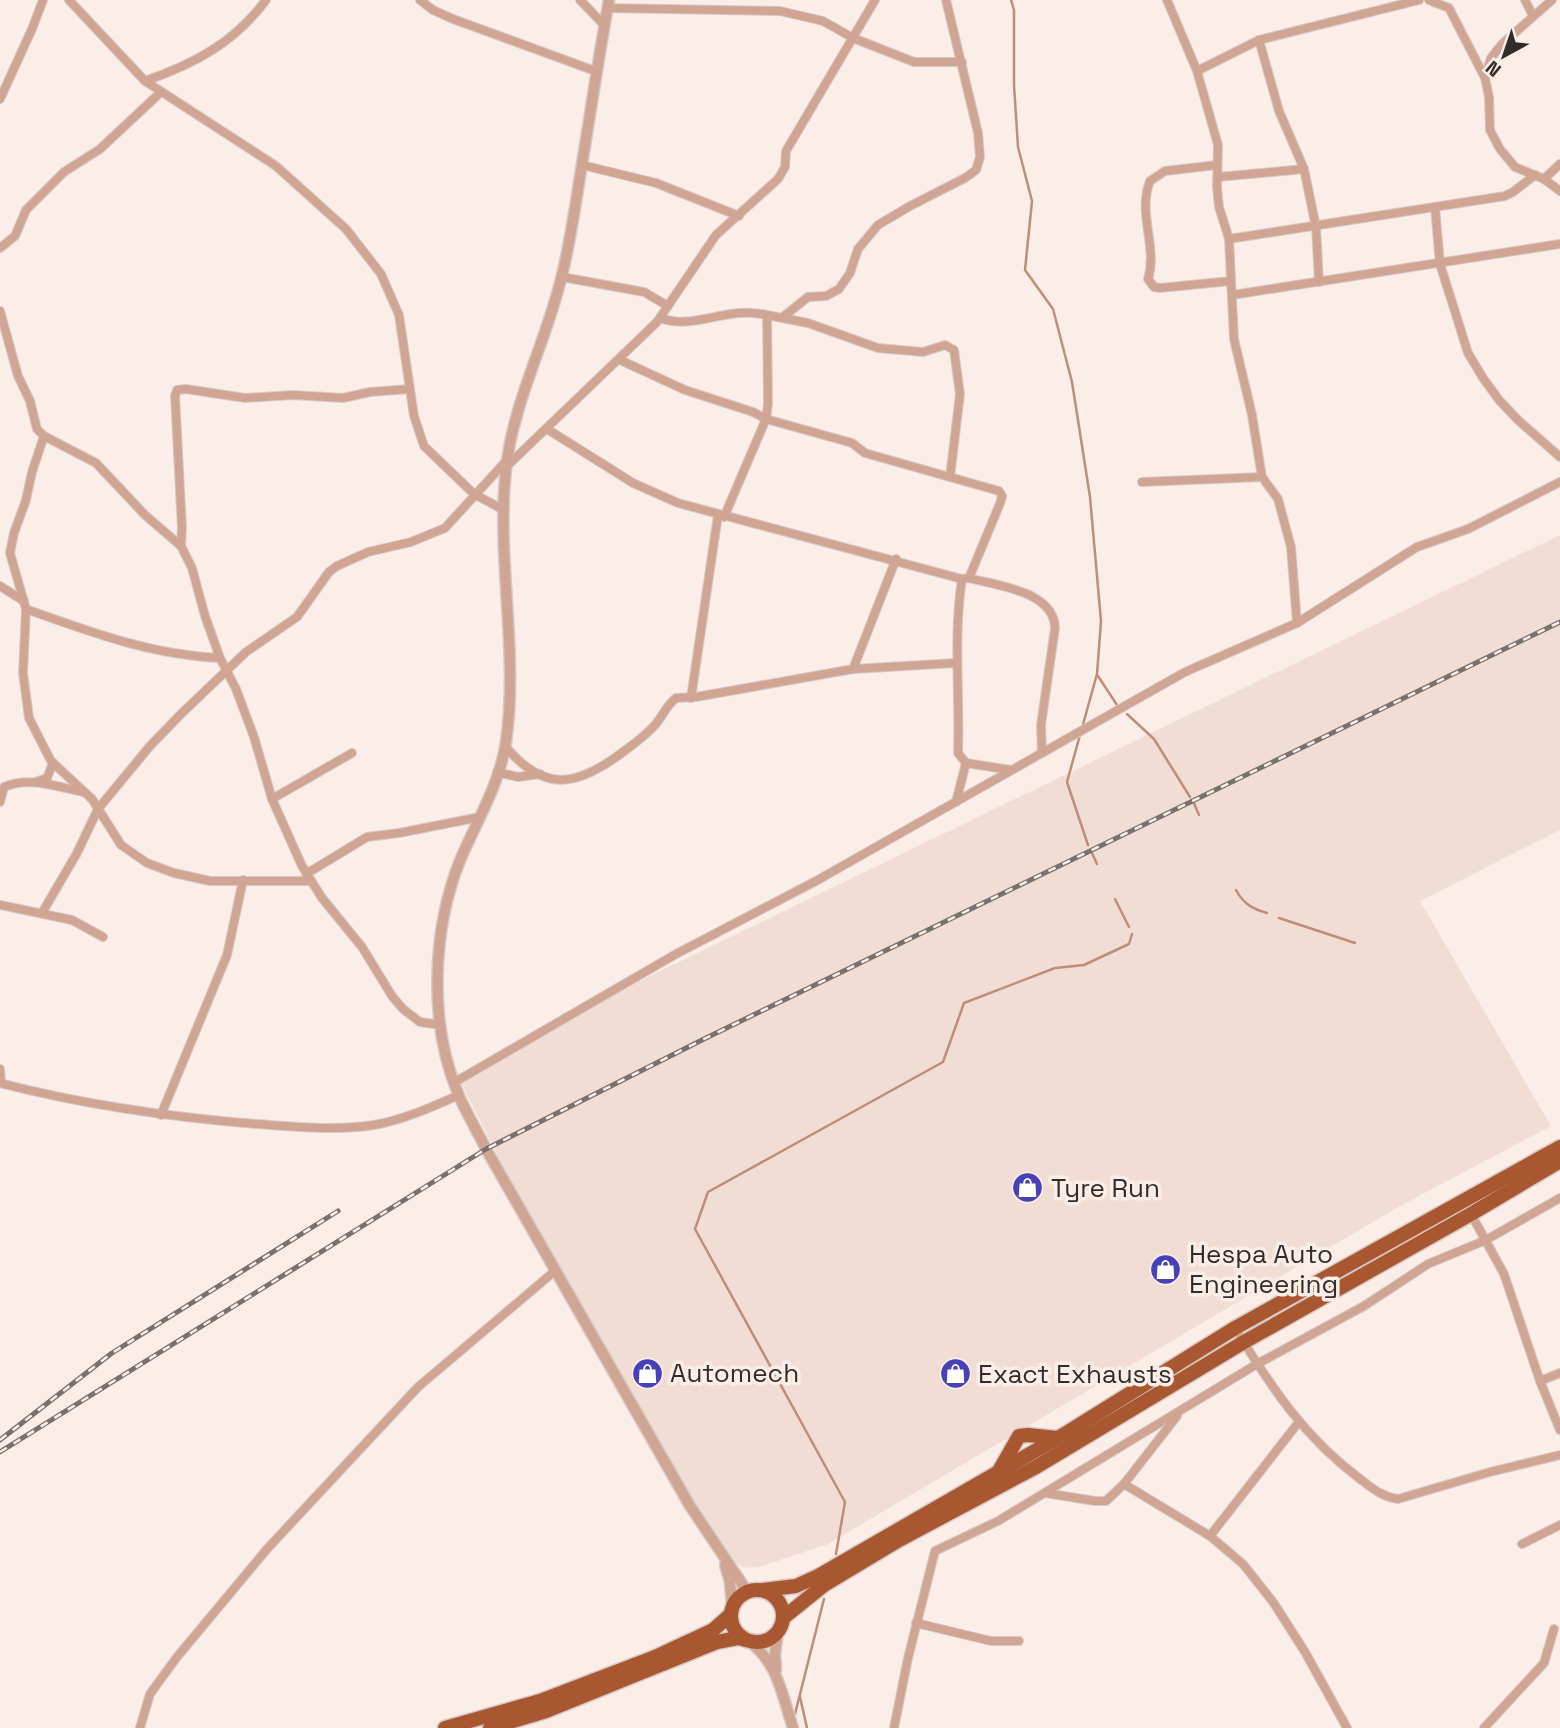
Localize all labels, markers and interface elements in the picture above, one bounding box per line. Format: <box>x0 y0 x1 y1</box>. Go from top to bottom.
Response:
north arrow <box>1469 21 1539 91</box>
text: N <box>1480 55 1506 82</box>
shop icon: Tyre Run <box>1011 1171 1045 1205</box>
place label: Tyre Run <box>1051 1171 1160 1205</box>
place label: Hespa Auto Engineering <box>1189 1237 1338 1301</box>
shop icon: Hespa Auto Engineering <box>1149 1252 1183 1286</box>
shop icon: Automech <box>630 1356 664 1390</box>
place label: Automech <box>670 1356 799 1390</box>
shop icon: Exact Exhausts <box>938 1357 972 1391</box>
place label: Exact Exhausts <box>978 1357 1172 1391</box>

